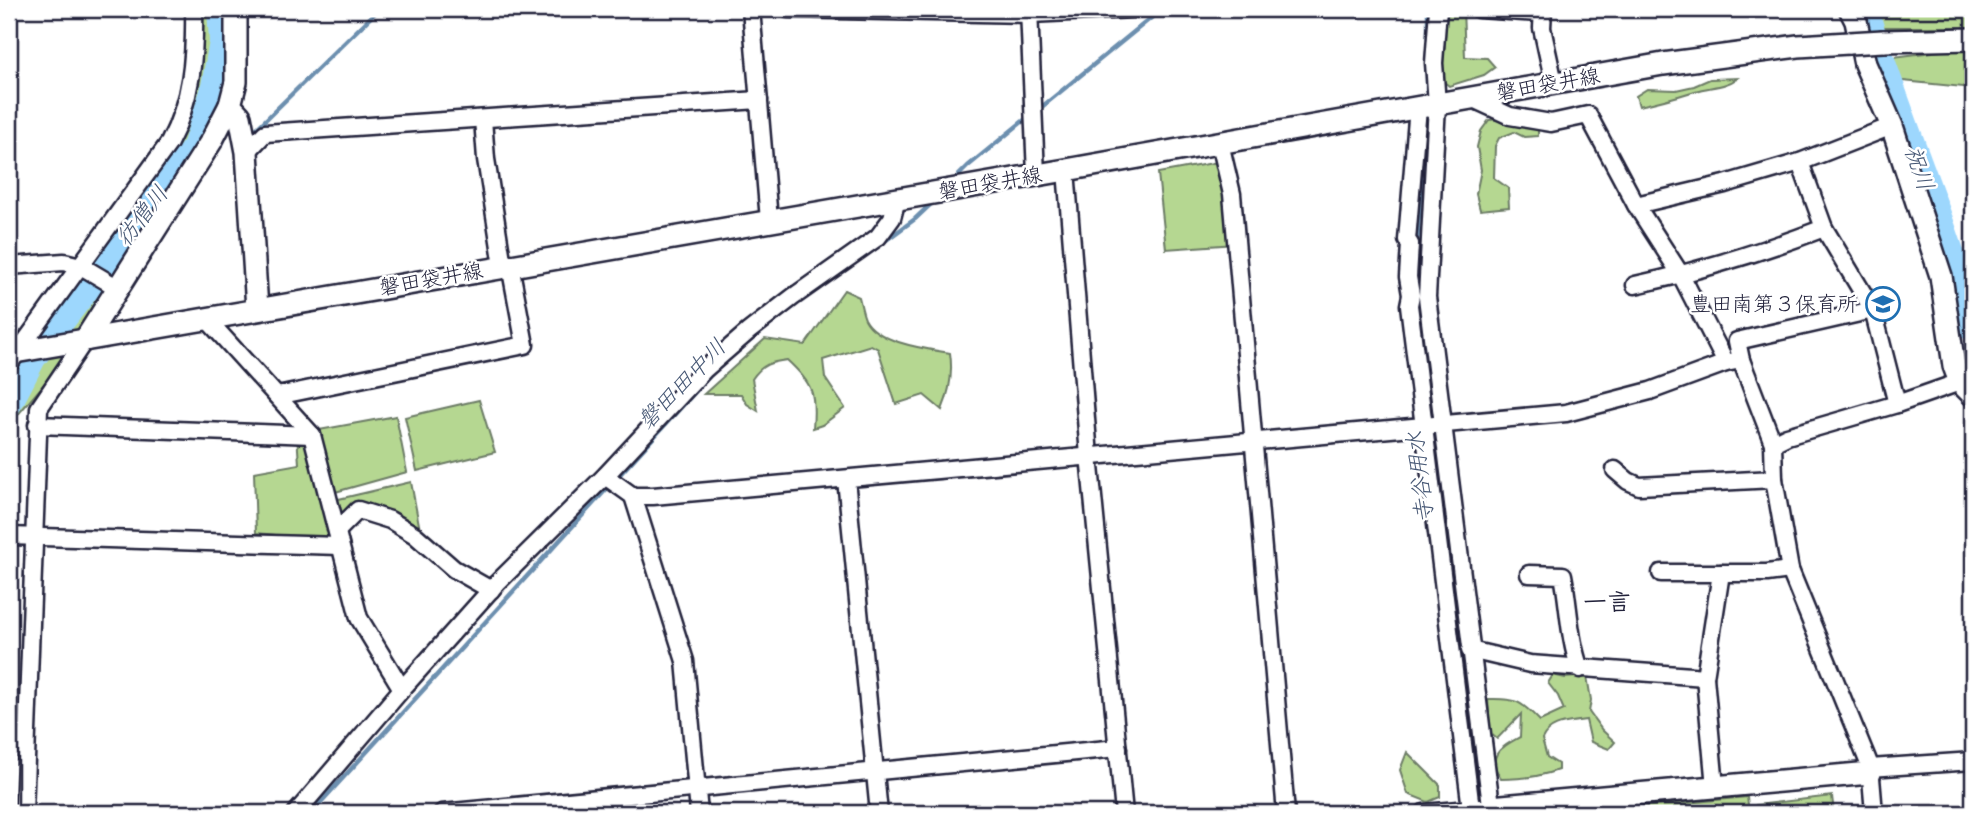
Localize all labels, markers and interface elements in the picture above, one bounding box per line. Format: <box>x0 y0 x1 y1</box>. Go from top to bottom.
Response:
street label: 磐田袋井線 <box>1494 63 1602 105</box>
water label: 祝川 <box>1899 142 1939 194</box>
street label: 磐田袋井線 <box>936 162 1044 204</box>
water label: 彷僧川 <box>110 181 174 251</box>
street label: 磐田袋井線 <box>377 258 485 300</box>
school or university icon: 豊田南第３保育所 <box>1864 285 1902 323</box>
place label: 豊田南第３保育所 <box>1690 292 1858 316</box>
water label: 磐田田中川 <box>632 333 732 435</box>
water label: 寺谷用水 <box>1401 430 1439 524</box>
district label: 一言 <box>1583 588 1631 616</box>

